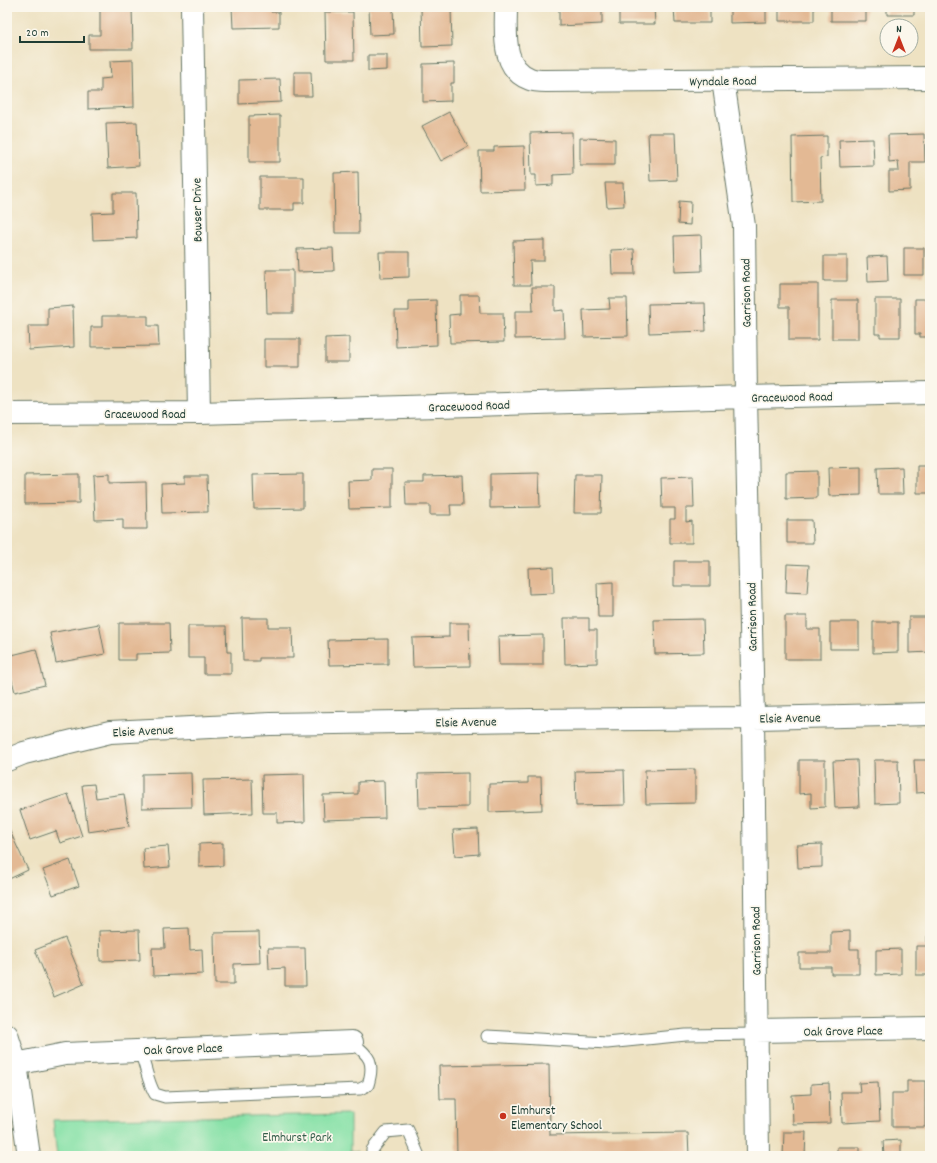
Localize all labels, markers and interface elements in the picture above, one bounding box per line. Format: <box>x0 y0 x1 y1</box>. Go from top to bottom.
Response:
scale bar <box>20 18 84 44</box>
north arrow <box>879 18 919 58</box>
text: N <box>896 22 902 38</box>
text: 20 m <box>26 25 49 42</box>
street label: Wyndale Road <box>689 72 757 93</box>
street label: Bowser Drive <box>188 177 209 242</box>
street label: Garrison Road <box>737 258 758 328</box>
street label: Gracewood Road <box>751 388 833 409</box>
street label: Gracewood Road <box>428 397 510 418</box>
street label: Gracewood Road <box>104 406 186 425</box>
street label: Garrison Road <box>743 582 764 652</box>
street label: Elsie Avenue <box>759 709 821 730</box>
street label: Elsie Avenue <box>435 713 497 734</box>
street label: Elsie Avenue <box>112 721 174 744</box>
street label: Garrison Road <box>747 906 768 976</box>
street label: Oak Grove Place <box>803 1022 883 1043</box>
street label: Oak Grove Place <box>143 1040 223 1061</box>
place label: Elmhurst Elementary School <box>511 1102 602 1136</box>
marker: Elmhurst Elementary School <box>498 1111 508 1121</box>
park label: Elmhurst Park <box>262 1129 332 1148</box>

